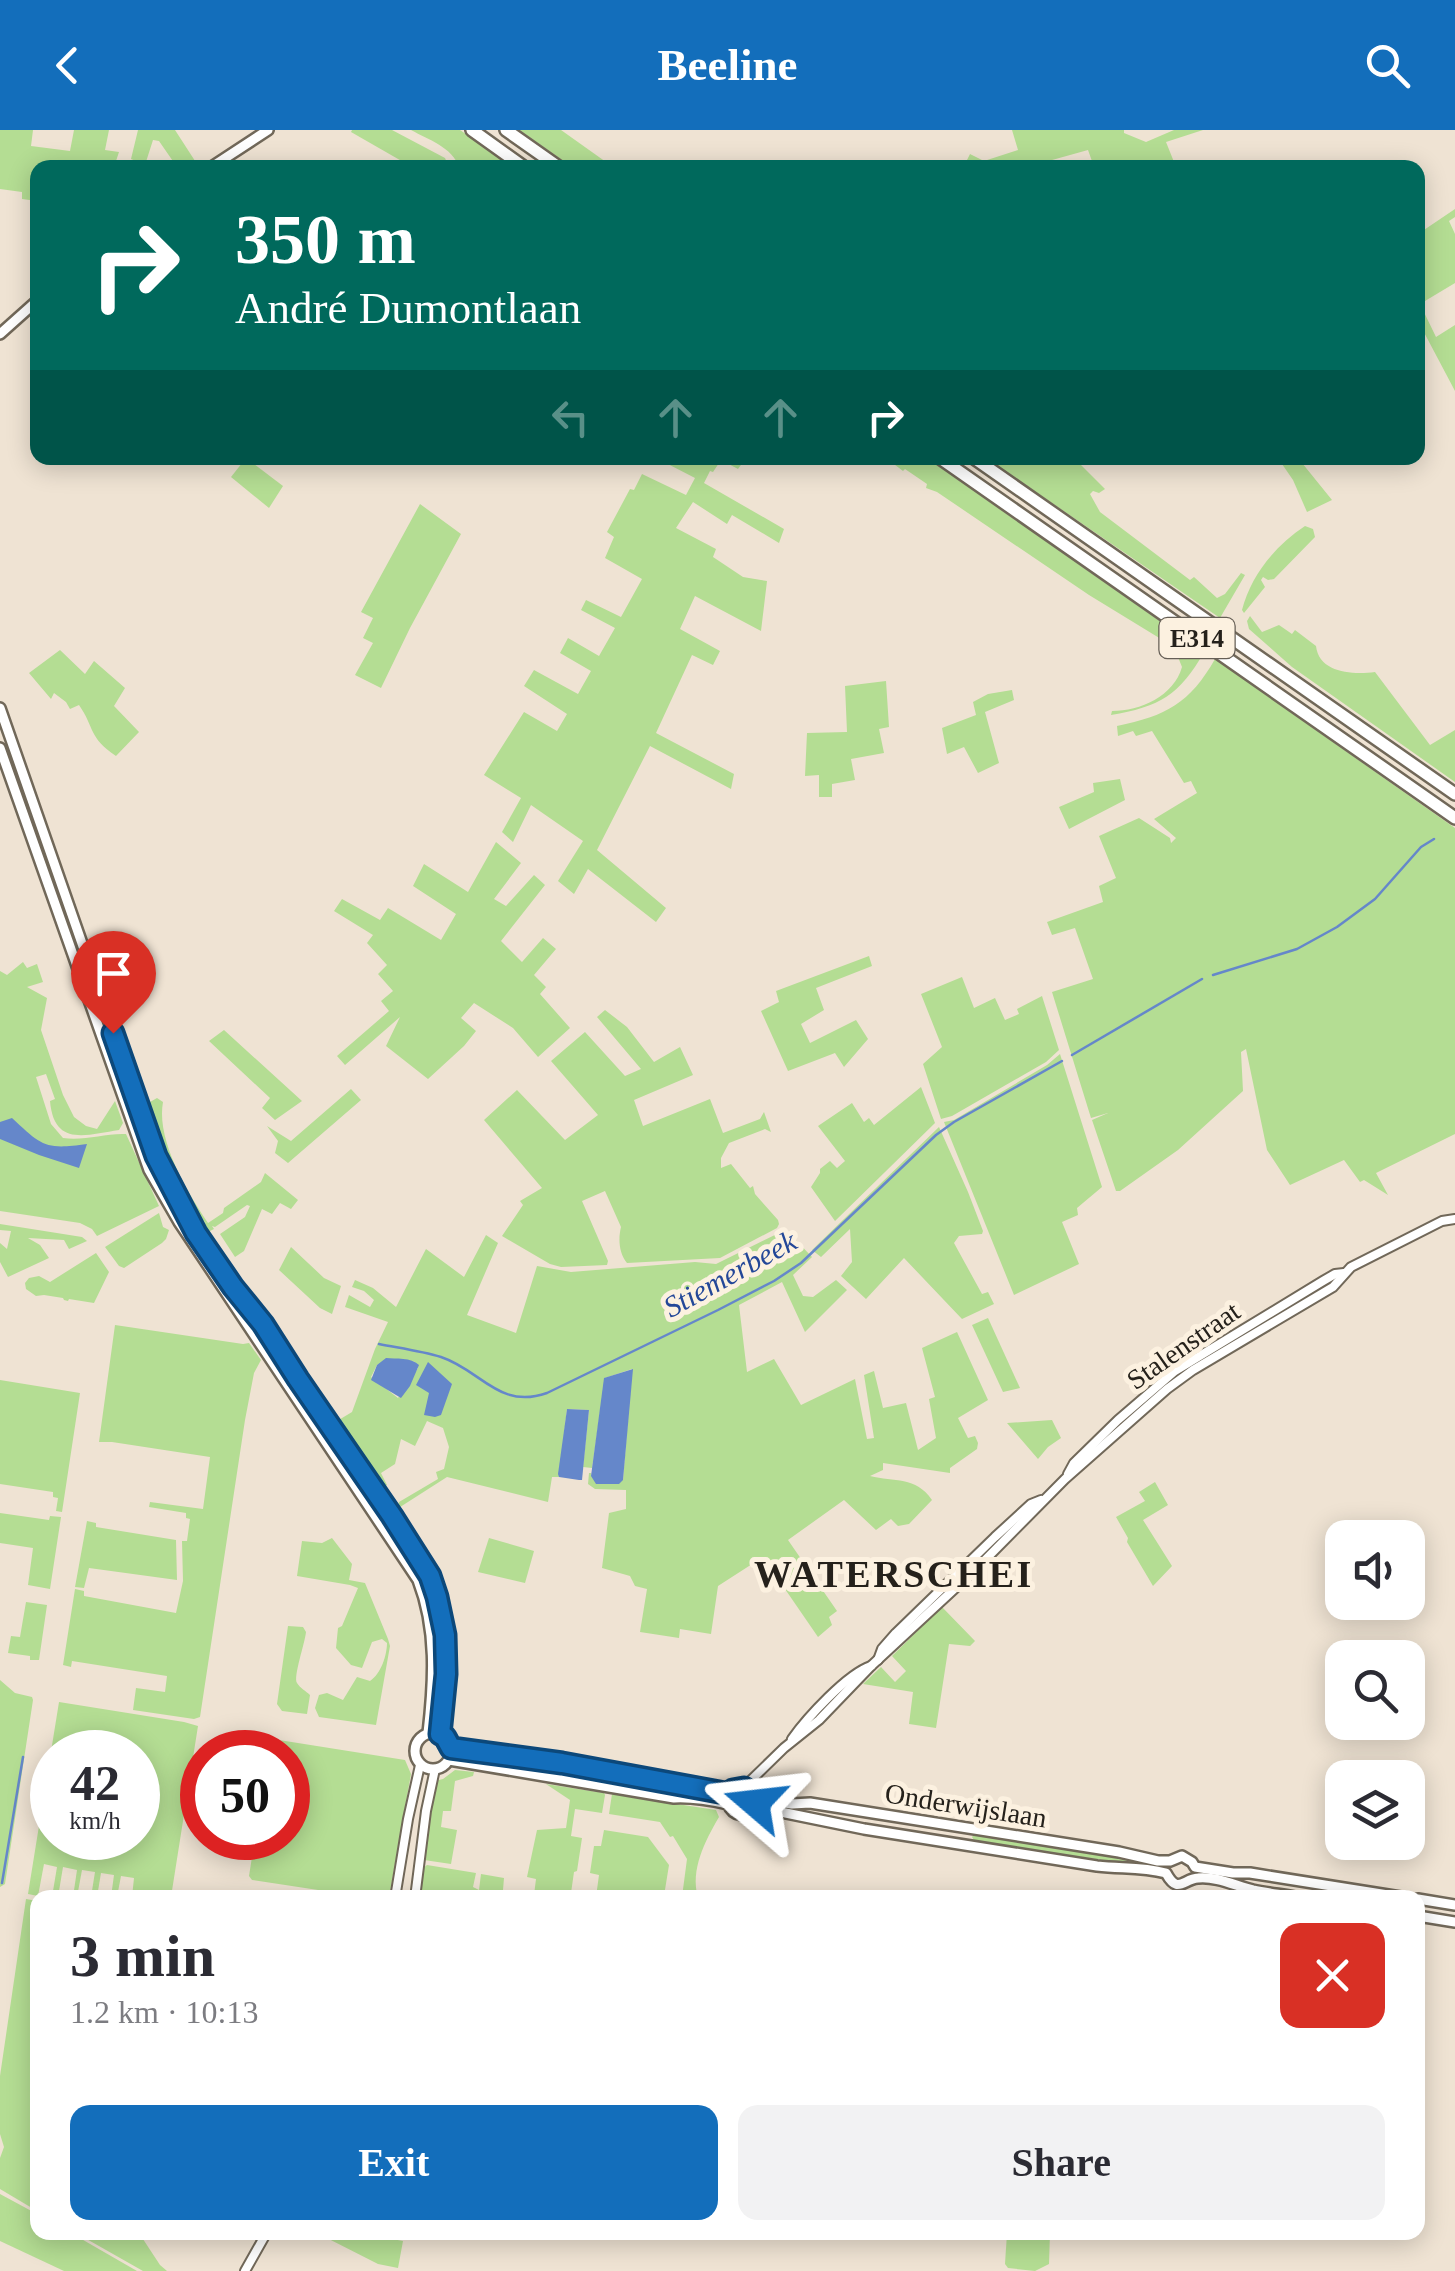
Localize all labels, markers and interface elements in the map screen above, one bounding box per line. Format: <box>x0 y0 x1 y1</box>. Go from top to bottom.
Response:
icon: back <box>40 38 95 93</box>
icon: search <box>1360 38 1415 93</box>
text: Beeline <box>658 40 797 90</box>
icon: right <box>70 200 200 330</box>
text: 350 m <box>235 201 416 278</box>
text: André Dumontlaan <box>235 283 581 333</box>
icon: left <box>543 390 598 445</box>
icon: ahead <box>648 390 703 445</box>
icon: ahead <box>753 390 808 445</box>
icon: right <box>858 390 913 445</box>
road number: E314 <box>1160 618 1234 658</box>
pin <box>71 931 156 1034</box>
icon: arrive <box>86 946 141 1001</box>
water label: Stiemerbeek <box>658 1223 802 1324</box>
street label: Stalenstraat <box>1121 1295 1246 1396</box>
map controls <box>1325 1520 1425 1860</box>
button: sound <box>1325 1520 1425 1620</box>
district label: WATERSCHEI <box>754 1553 1034 1595</box>
button: search <box>1325 1640 1425 1740</box>
speed limit sign: 50 <box>180 1730 310 1860</box>
position arrow <box>703 1751 807 1855</box>
text: 42 <box>70 1755 120 1811</box>
button: layers <box>1325 1760 1425 1860</box>
street label: Onderwijslaan <box>883 1777 1049 1834</box>
text: km/h <box>69 1807 121 1834</box>
text: 3 min <box>70 1923 215 1989</box>
button: close <box>1280 1923 1385 2028</box>
text: 1.2 km · 10:13 <box>70 1994 258 2030</box>
button: Exit <box>70 2105 718 2220</box>
button: Share <box>738 2105 1385 2220</box>

